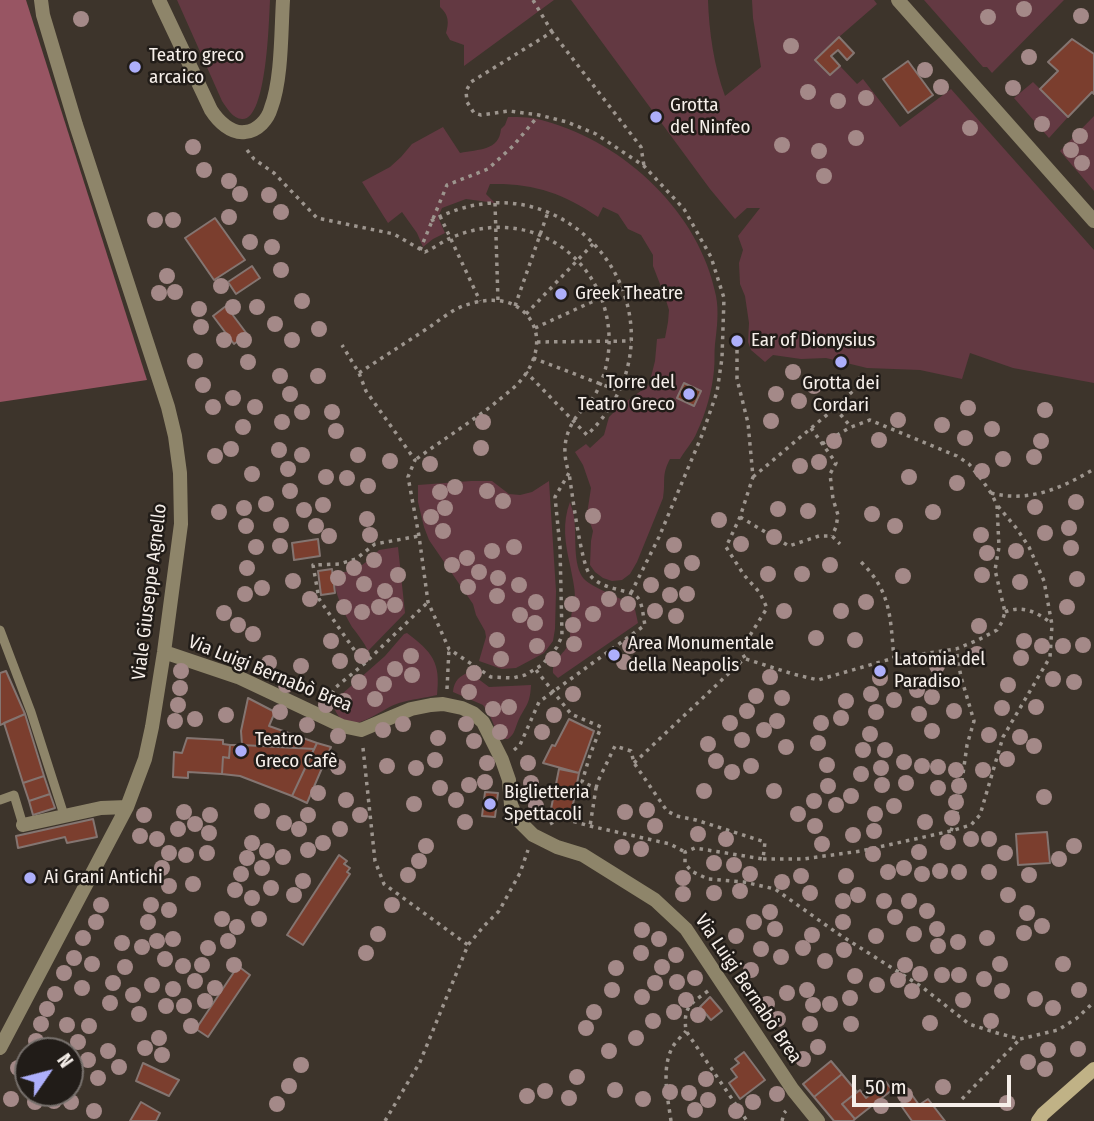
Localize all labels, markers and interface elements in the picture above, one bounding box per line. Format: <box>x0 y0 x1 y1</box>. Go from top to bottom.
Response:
place label: Teatro greco arcaico <box>149 45 244 89</box>
marker: Teatro greco arcaico <box>127 59 143 75</box>
place label: Grotta del Ninfeo <box>670 95 750 139</box>
marker: Grotta del Ninfeo <box>648 109 664 125</box>
place label: Greek Theatre <box>575 283 683 305</box>
marker: Greek Theatre <box>553 286 569 302</box>
place label: Ear of Dionysius <box>751 330 875 352</box>
marker: Ear of Dionysius <box>729 333 745 349</box>
marker: Grotta dei Cordari <box>833 354 849 370</box>
place label: Torre del Teatro Greco <box>578 372 675 416</box>
place label: Grotta dei Cordari <box>802 373 880 417</box>
marker: Torre del Teatro Greco <box>681 386 697 402</box>
street label: Viale Giuseppe Agnello <box>128 502 172 682</box>
street label: Via Luigi Bernabò Brea <box>185 631 355 717</box>
place label: Area Monumentale della Neapolis <box>628 633 774 677</box>
marker: Area Monumentale della Neapolis <box>606 647 622 663</box>
place label: Latomia del Paradiso <box>894 649 985 693</box>
marker: Latomia del Paradiso <box>872 663 888 679</box>
place label: Teatro Greco Cafè <box>255 729 337 773</box>
marker: Teatro Greco Cafè <box>233 743 249 759</box>
place label: Biglietteria Spettacoli <box>504 782 590 826</box>
marker: Biglietteria Spettacoli <box>482 796 498 812</box>
place label: Ai Grani Antichi <box>44 867 163 889</box>
marker: Ai Grani Antichi <box>22 870 38 886</box>
street label: Via Luigi Bernabò Brea <box>690 910 806 1068</box>
north arrow <box>14 1037 84 1107</box>
text: N <box>52 1050 78 1072</box>
scale bar <box>856 1062 1015 1106</box>
text: 50 m <box>865 1074 907 1100</box>

